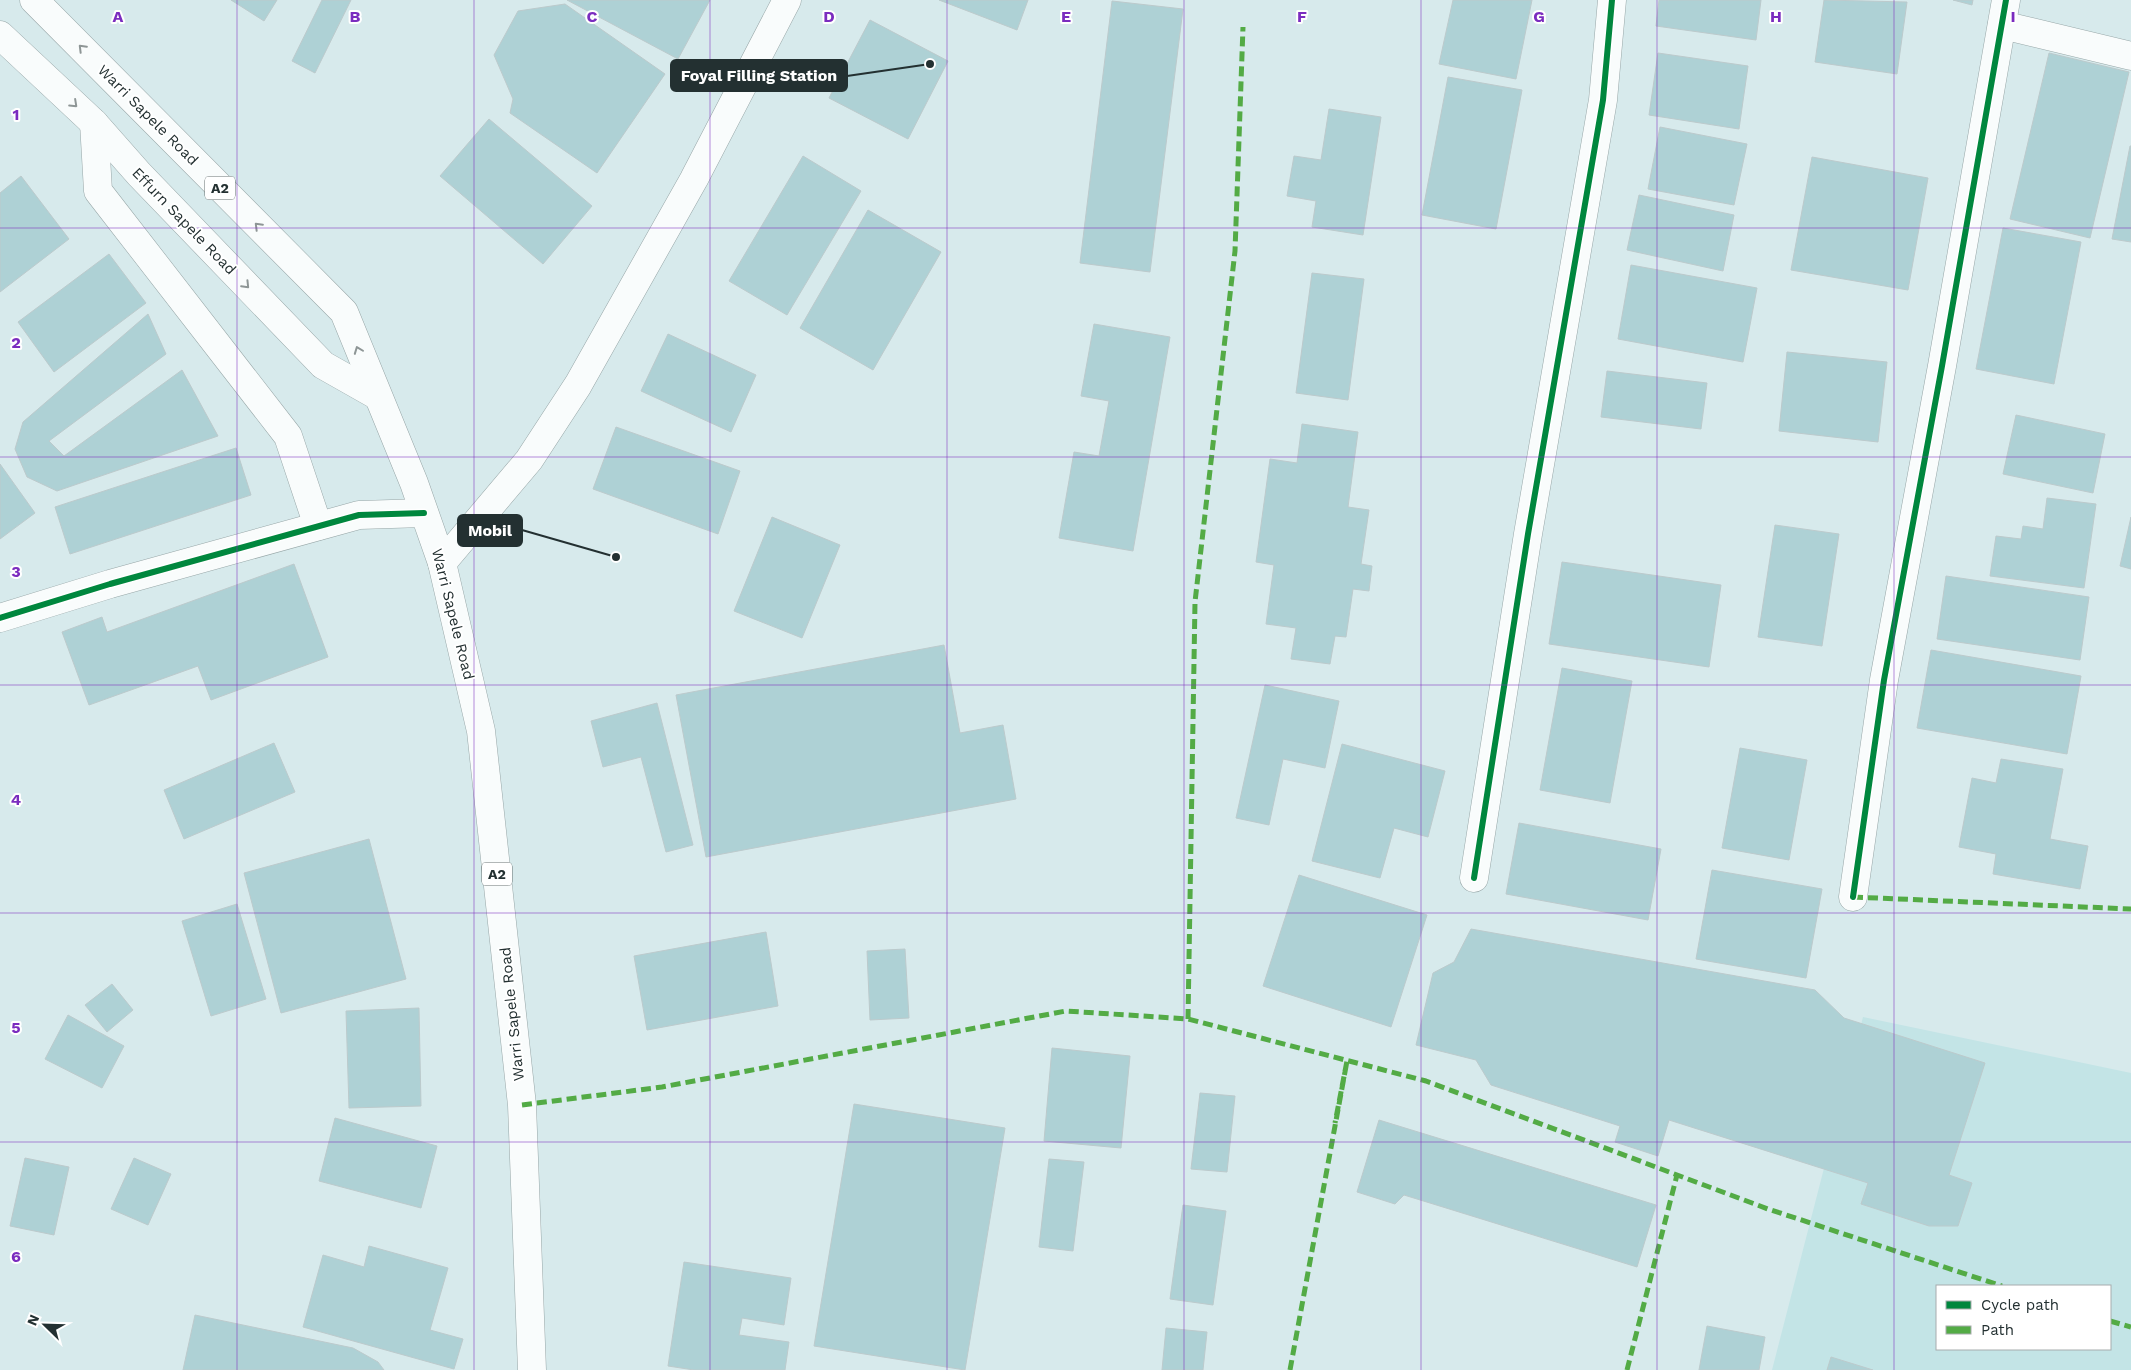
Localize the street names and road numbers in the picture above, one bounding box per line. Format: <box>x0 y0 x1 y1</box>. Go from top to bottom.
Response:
street label: Warri Sapele Road <box>94 61 202 169</box>
street label: Effurn Sapele Road <box>128 164 240 278</box>
road number: A2 <box>205 177 235 200</box>
street label: Warri Sapele Road <box>428 546 478 682</box>
road number: A2 <box>482 862 512 886</box>
street label: Warri Sapele Road <box>496 946 528 1082</box>

